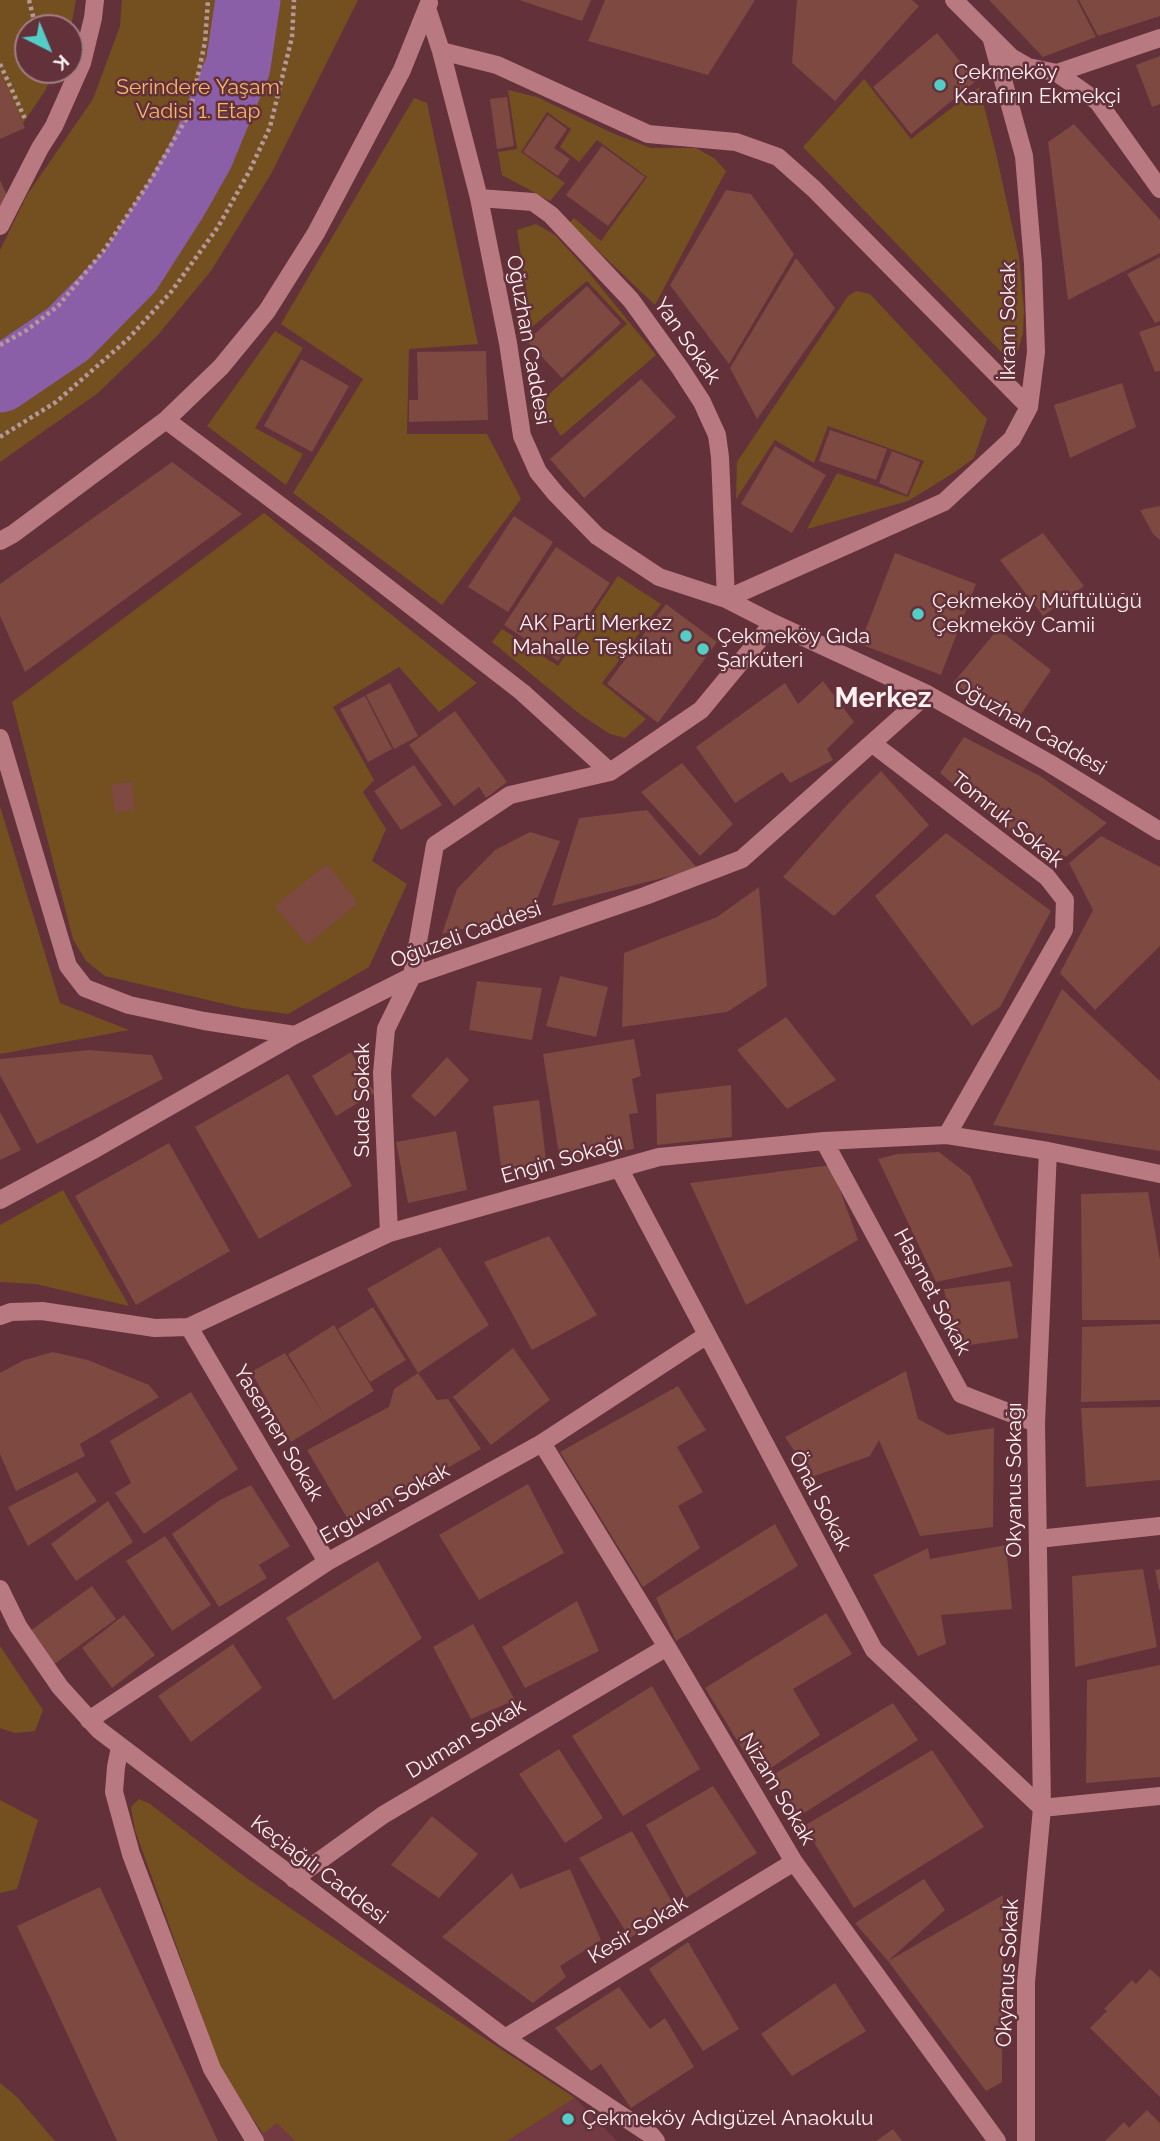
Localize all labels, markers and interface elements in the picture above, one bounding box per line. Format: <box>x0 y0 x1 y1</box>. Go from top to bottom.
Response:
north arrow <box>14 14 84 84</box>
text: K <box>50 51 74 75</box>
place label: Çekmeköy Karafırın Ekmekçi <box>954 60 1121 110</box>
park label: Serindere Yaşam Vadisi 1. Etap <box>116 75 280 125</box>
marker: Çekmeköy Karafırın Ekmekçi <box>932 77 948 93</box>
street label: Oğuzhan Caddesi <box>501 253 555 427</box>
street label: İkram Sokak <box>996 262 1022 380</box>
street label: Yan Sokak <box>648 293 726 389</box>
place label: Çekmeköy Müftülüğü Çekmeköy Camii <box>932 589 1142 639</box>
marker: Çekmeköy Müftülüğü Çekmeköy Camii <box>910 606 926 622</box>
place label: AK Parti Merkez Mahalle Teşkilatı <box>512 611 672 661</box>
place label: Çekmeköy Gıda Şarküteri <box>717 624 870 674</box>
marker: AK Parti Merkez Mahalle Teşkilatı <box>678 628 694 644</box>
marker: Çekmeköy Gıda Şarküteri <box>695 641 711 657</box>
street label: Oğuzhan Caddesi <box>949 673 1111 781</box>
district label: Merkez <box>835 682 931 716</box>
street label: Tomruk Sokak <box>946 767 1068 873</box>
street label: Oğuzeli Caddesi <box>387 896 545 974</box>
street label: Sude Sokak <box>350 1043 376 1157</box>
street label: Engin Sokağı <box>498 1131 626 1189</box>
street label: Haşmet Sokak <box>888 1224 976 1360</box>
street label: Yasemen Sokak <box>228 1361 328 1505</box>
street label: Okyanus Sokağı <box>1002 1403 1028 1557</box>
street label: Önal Sokak <box>783 1447 857 1555</box>
street label: Erguvan Sokak <box>316 1458 454 1550</box>
street label: Duman Sokak <box>402 1694 530 1784</box>
street label: Nizam Sokak <box>734 1728 820 1850</box>
street label: Keçiağılı Caddesi <box>246 1810 392 1930</box>
street label: Kesir Sokak <box>584 1890 692 1970</box>
street label: Okyanus Sokak <box>992 1898 1024 2048</box>
place label: Çekmeköy Adıgüzel Anaokulu <box>582 2106 874 2132</box>
marker: Çekmeköy Adıgüzel Anaokulu <box>560 2111 576 2127</box>

